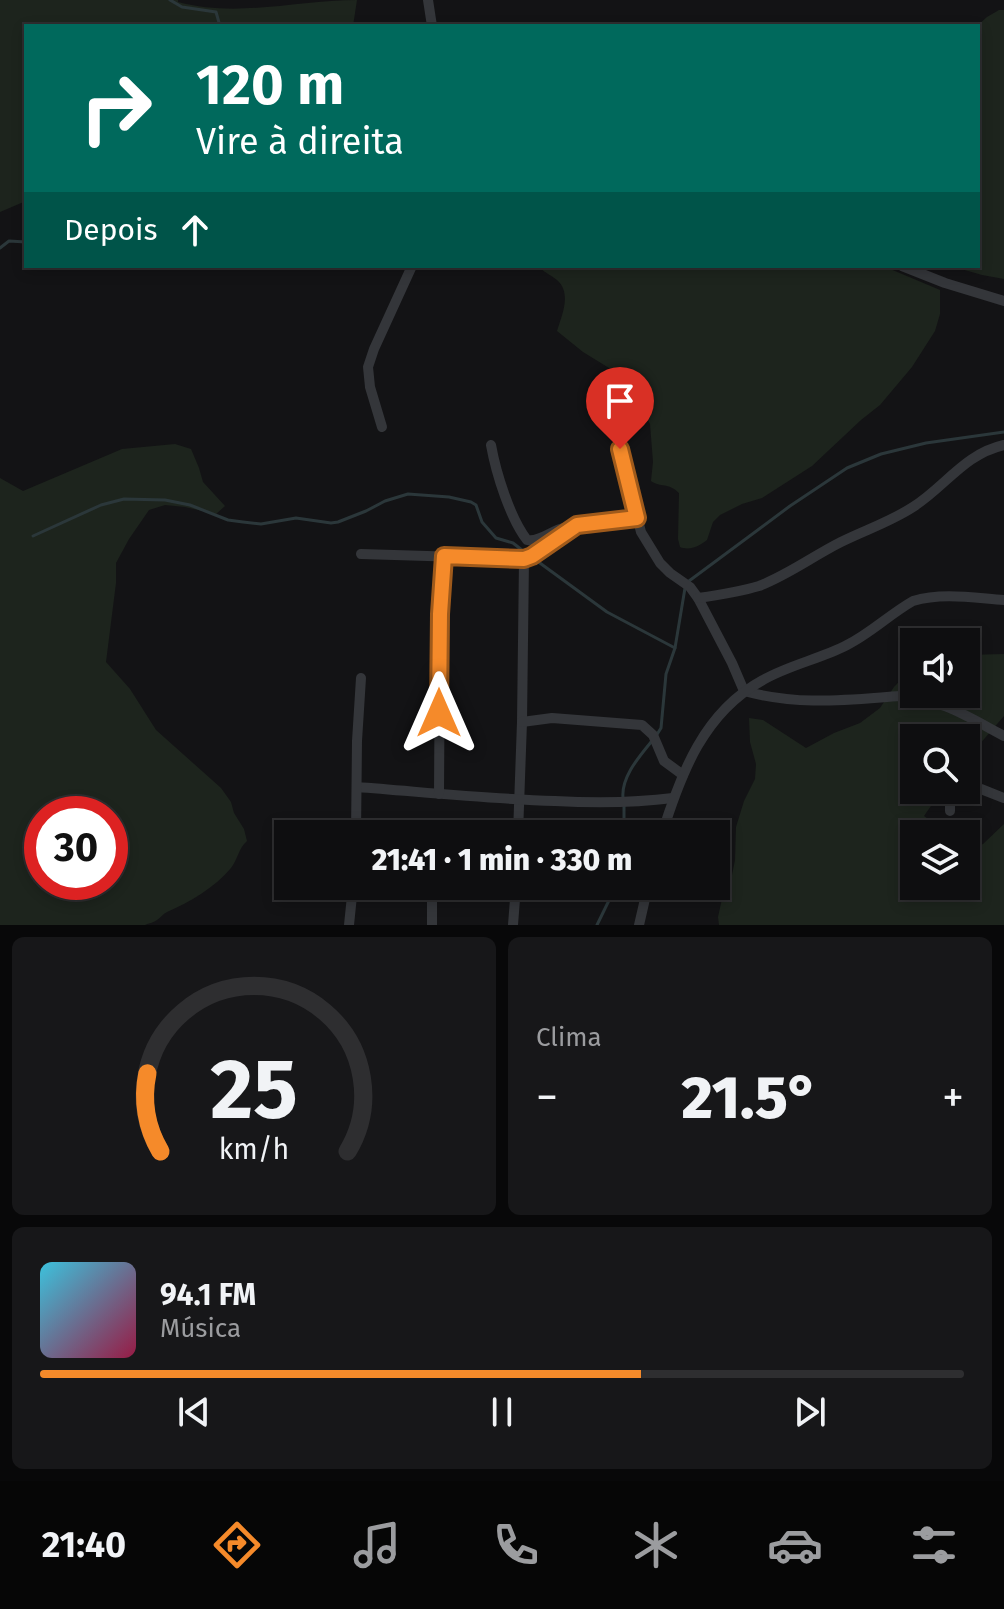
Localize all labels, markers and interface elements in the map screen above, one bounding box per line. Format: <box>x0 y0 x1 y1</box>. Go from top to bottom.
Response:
text: 120 m <box>196 52 344 119</box>
icon: right <box>64 56 168 160</box>
text: Vire à direita <box>196 120 404 164</box>
icon: ahead <box>173 208 217 252</box>
text: Depois <box>64 212 157 248</box>
pin <box>586 367 654 449</box>
icon: arrive <box>598 379 642 423</box>
map controls <box>900 628 980 900</box>
button: sound <box>900 628 980 708</box>
position arrow <box>397 671 481 755</box>
button: search <box>900 724 980 804</box>
speed limit sign: 30 <box>24 796 128 900</box>
button: layers <box>900 820 980 900</box>
text: 21:41 · 1 min · 330 m <box>372 842 632 878</box>
text: Clima <box>536 1022 602 1053</box>
text: 25 <box>210 1040 298 1140</box>
text: 21.5° <box>682 1062 818 1134</box>
text: − <box>536 1071 558 1124</box>
text: + <box>942 1071 964 1124</box>
text: km/h <box>219 1132 289 1167</box>
text: 94.1 FM <box>160 1277 256 1313</box>
text: Música <box>160 1313 241 1344</box>
icon: previous <box>172 1390 216 1434</box>
icon: pause <box>480 1390 524 1434</box>
icon: next <box>788 1390 832 1434</box>
icon: directions <box>209 1517 265 1573</box>
icon: music <box>349 1517 405 1573</box>
icon: phone <box>488 1517 544 1573</box>
icon: climate <box>628 1517 684 1573</box>
icon: car <box>767 1517 823 1573</box>
icon: filters <box>906 1517 962 1573</box>
text: 21:40 <box>42 1523 126 1567</box>

